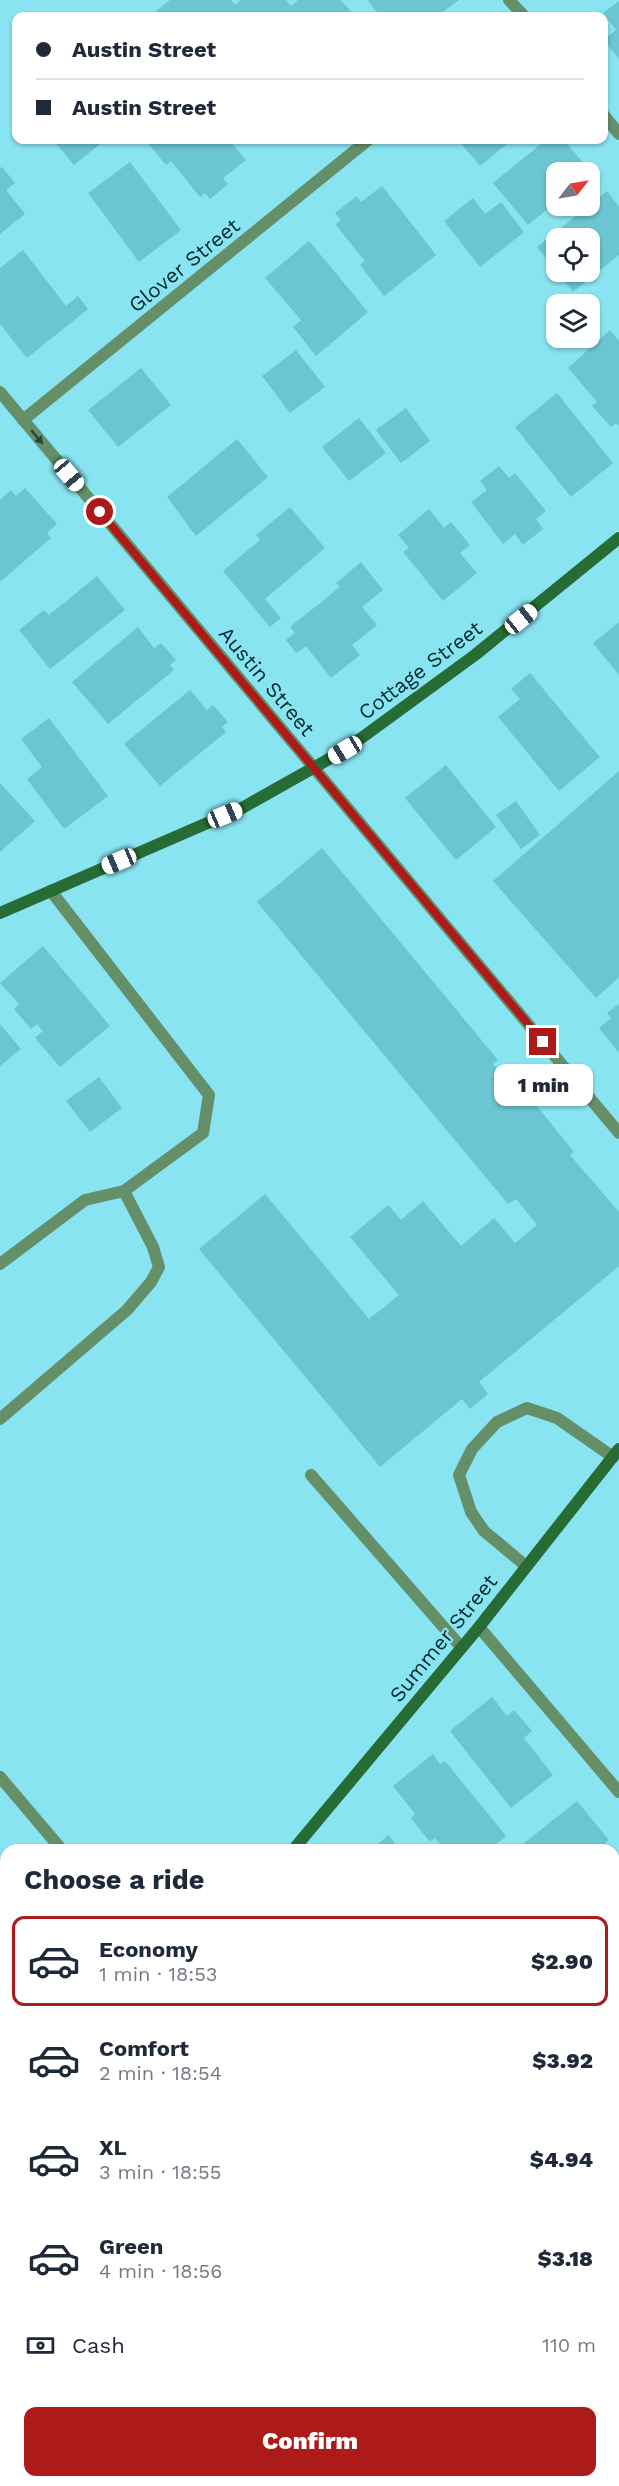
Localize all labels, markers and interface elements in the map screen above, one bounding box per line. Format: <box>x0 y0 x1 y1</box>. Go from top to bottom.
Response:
text: Austin Street <box>72 37 216 62</box>
text: Austin Street <box>72 95 216 120</box>
north arrow <box>546 162 600 216</box>
map controls <box>546 162 600 348</box>
street label: Glover Street <box>123 212 245 317</box>
button: locate <box>546 228 600 282</box>
button: layers <box>546 294 600 348</box>
one-way arrow <box>31 429 44 445</box>
car <box>51 455 87 495</box>
route start <box>86 498 113 525</box>
car <box>501 601 541 637</box>
street label: Cottage Street <box>353 615 487 725</box>
street label: Austin Street <box>214 621 320 741</box>
car <box>325 733 365 767</box>
car <box>205 800 245 830</box>
car <box>99 846 139 876</box>
route end <box>529 1028 556 1055</box>
callout: 1 min <box>494 1063 592 1105</box>
text: 1 min <box>518 1073 569 1097</box>
street label: Summer Street <box>384 1569 502 1707</box>
text: Choose a ride <box>24 1864 204 1896</box>
icon: car <box>27 1934 81 1988</box>
text: Economy <box>99 1937 198 1962</box>
text: $2.90 <box>531 1949 593 1974</box>
text: 1 min · 18:53 <box>99 1962 217 1986</box>
icon: car <box>27 2033 81 2087</box>
text: Comfort <box>99 2036 189 2061</box>
text: $3.92 <box>532 2048 593 2073</box>
text: 2 min · 18:54 <box>99 2061 222 2085</box>
icon: car <box>27 2132 81 2186</box>
text: XL <box>99 2135 127 2160</box>
text: $4.94 <box>530 2147 593 2172</box>
text: 3 min · 18:55 <box>99 2160 221 2184</box>
icon: car <box>27 2231 81 2285</box>
text: Green <box>99 2234 163 2259</box>
text: $3.18 <box>537 2246 593 2271</box>
text: 4 min · 18:56 <box>99 2259 222 2283</box>
icon: cash <box>24 2329 57 2362</box>
text: Cash <box>72 2333 125 2358</box>
text: 110 m <box>542 2333 596 2357</box>
button: Confirm <box>24 2407 596 2476</box>

